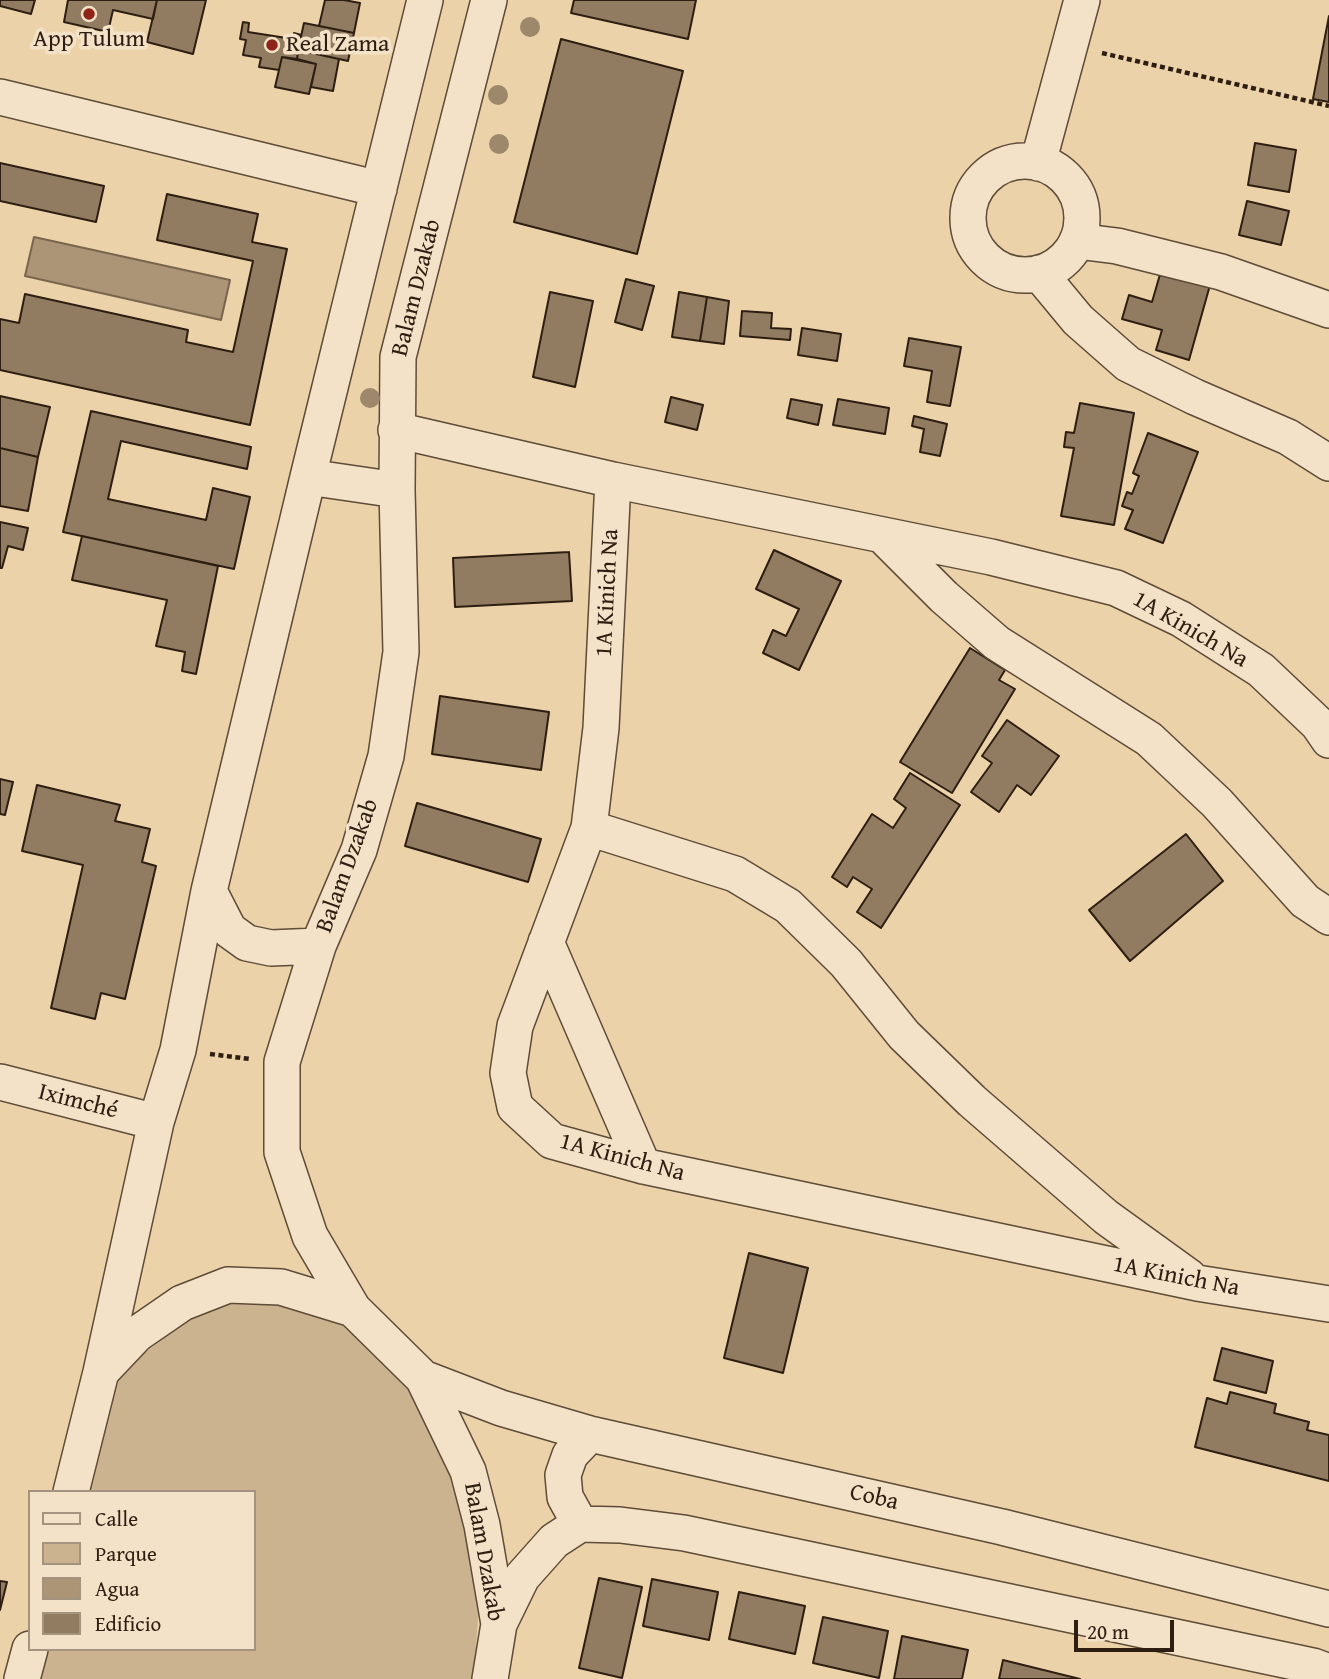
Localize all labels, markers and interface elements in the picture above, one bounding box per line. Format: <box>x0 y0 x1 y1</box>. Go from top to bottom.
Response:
marker: App Tulum <box>81 6 97 22</box>
place label: App Tulum <box>33 26 145 54</box>
place label: Real Zama <box>286 31 389 59</box>
marker: Real Zama <box>264 37 280 53</box>
street label: Balam Dzakab <box>386 216 448 360</box>
street label: 1A Kinich Na <box>590 528 626 658</box>
street label: 1A Kinich Na <box>1127 585 1253 675</box>
street label: Balam Dzakab <box>310 795 386 937</box>
street label: Iximché <box>35 1078 121 1126</box>
street label: 1A Kinich Na <box>556 1127 688 1189</box>
street label: 1A Kinich Na <box>1110 1251 1242 1303</box>
street label: Coba <box>847 1478 901 1518</box>
street label: Balam Dzakab <box>457 1480 509 1624</box>
legend <box>28 1490 256 1651</box>
text: Calle <box>95 1503 138 1534</box>
text: Parque <box>95 1538 157 1569</box>
text: Agua <box>95 1573 139 1604</box>
scale bar <box>1077 1606 1177 1650</box>
text: Edificio <box>95 1608 161 1639</box>
text: 20 m <box>1087 1616 1129 1647</box>

